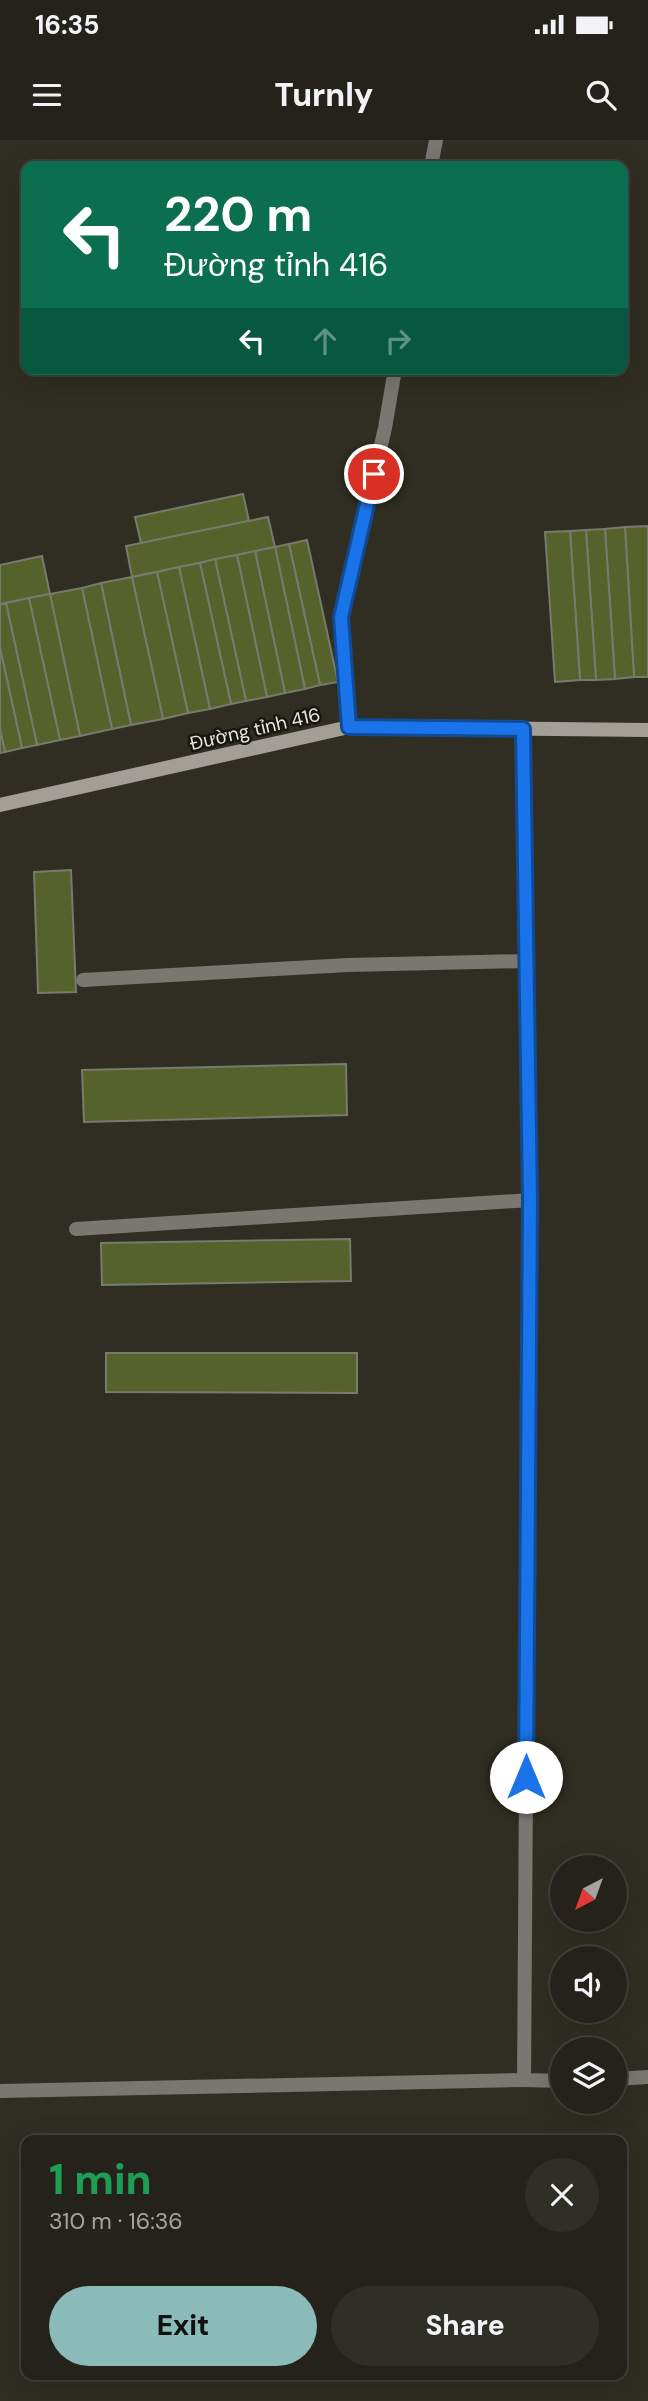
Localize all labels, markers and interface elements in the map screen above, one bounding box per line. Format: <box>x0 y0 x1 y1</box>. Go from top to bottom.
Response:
text: 16:35 <box>35 8 99 42</box>
text: Turnly <box>275 74 373 116</box>
icon: menu <box>28 76 66 114</box>
icon: search <box>582 76 620 114</box>
text: 220 m <box>164 182 312 246</box>
icon: left <box>49 189 140 280</box>
text: Đường tỉnh 416 <box>164 244 388 286</box>
icon: left <box>233 322 271 360</box>
icon: ahead <box>306 322 344 360</box>
icon: right <box>379 322 417 360</box>
pin <box>344 444 404 504</box>
icon: arrive <box>355 455 393 493</box>
street label: Đường tỉnh 416 <box>187 702 323 756</box>
position arrow <box>489 1740 563 1814</box>
north arrow <box>550 1855 626 1932</box>
map controls <box>550 1855 627 2114</box>
button: sound <box>550 1946 627 2023</box>
button: layers <box>550 2037 627 2114</box>
text: 1 min <box>49 2152 152 2207</box>
button: close <box>525 2158 599 2232</box>
text: 310 m · 16:36 <box>49 2206 183 2236</box>
button: Exit <box>49 2286 317 2366</box>
button: Share <box>331 2286 599 2366</box>

